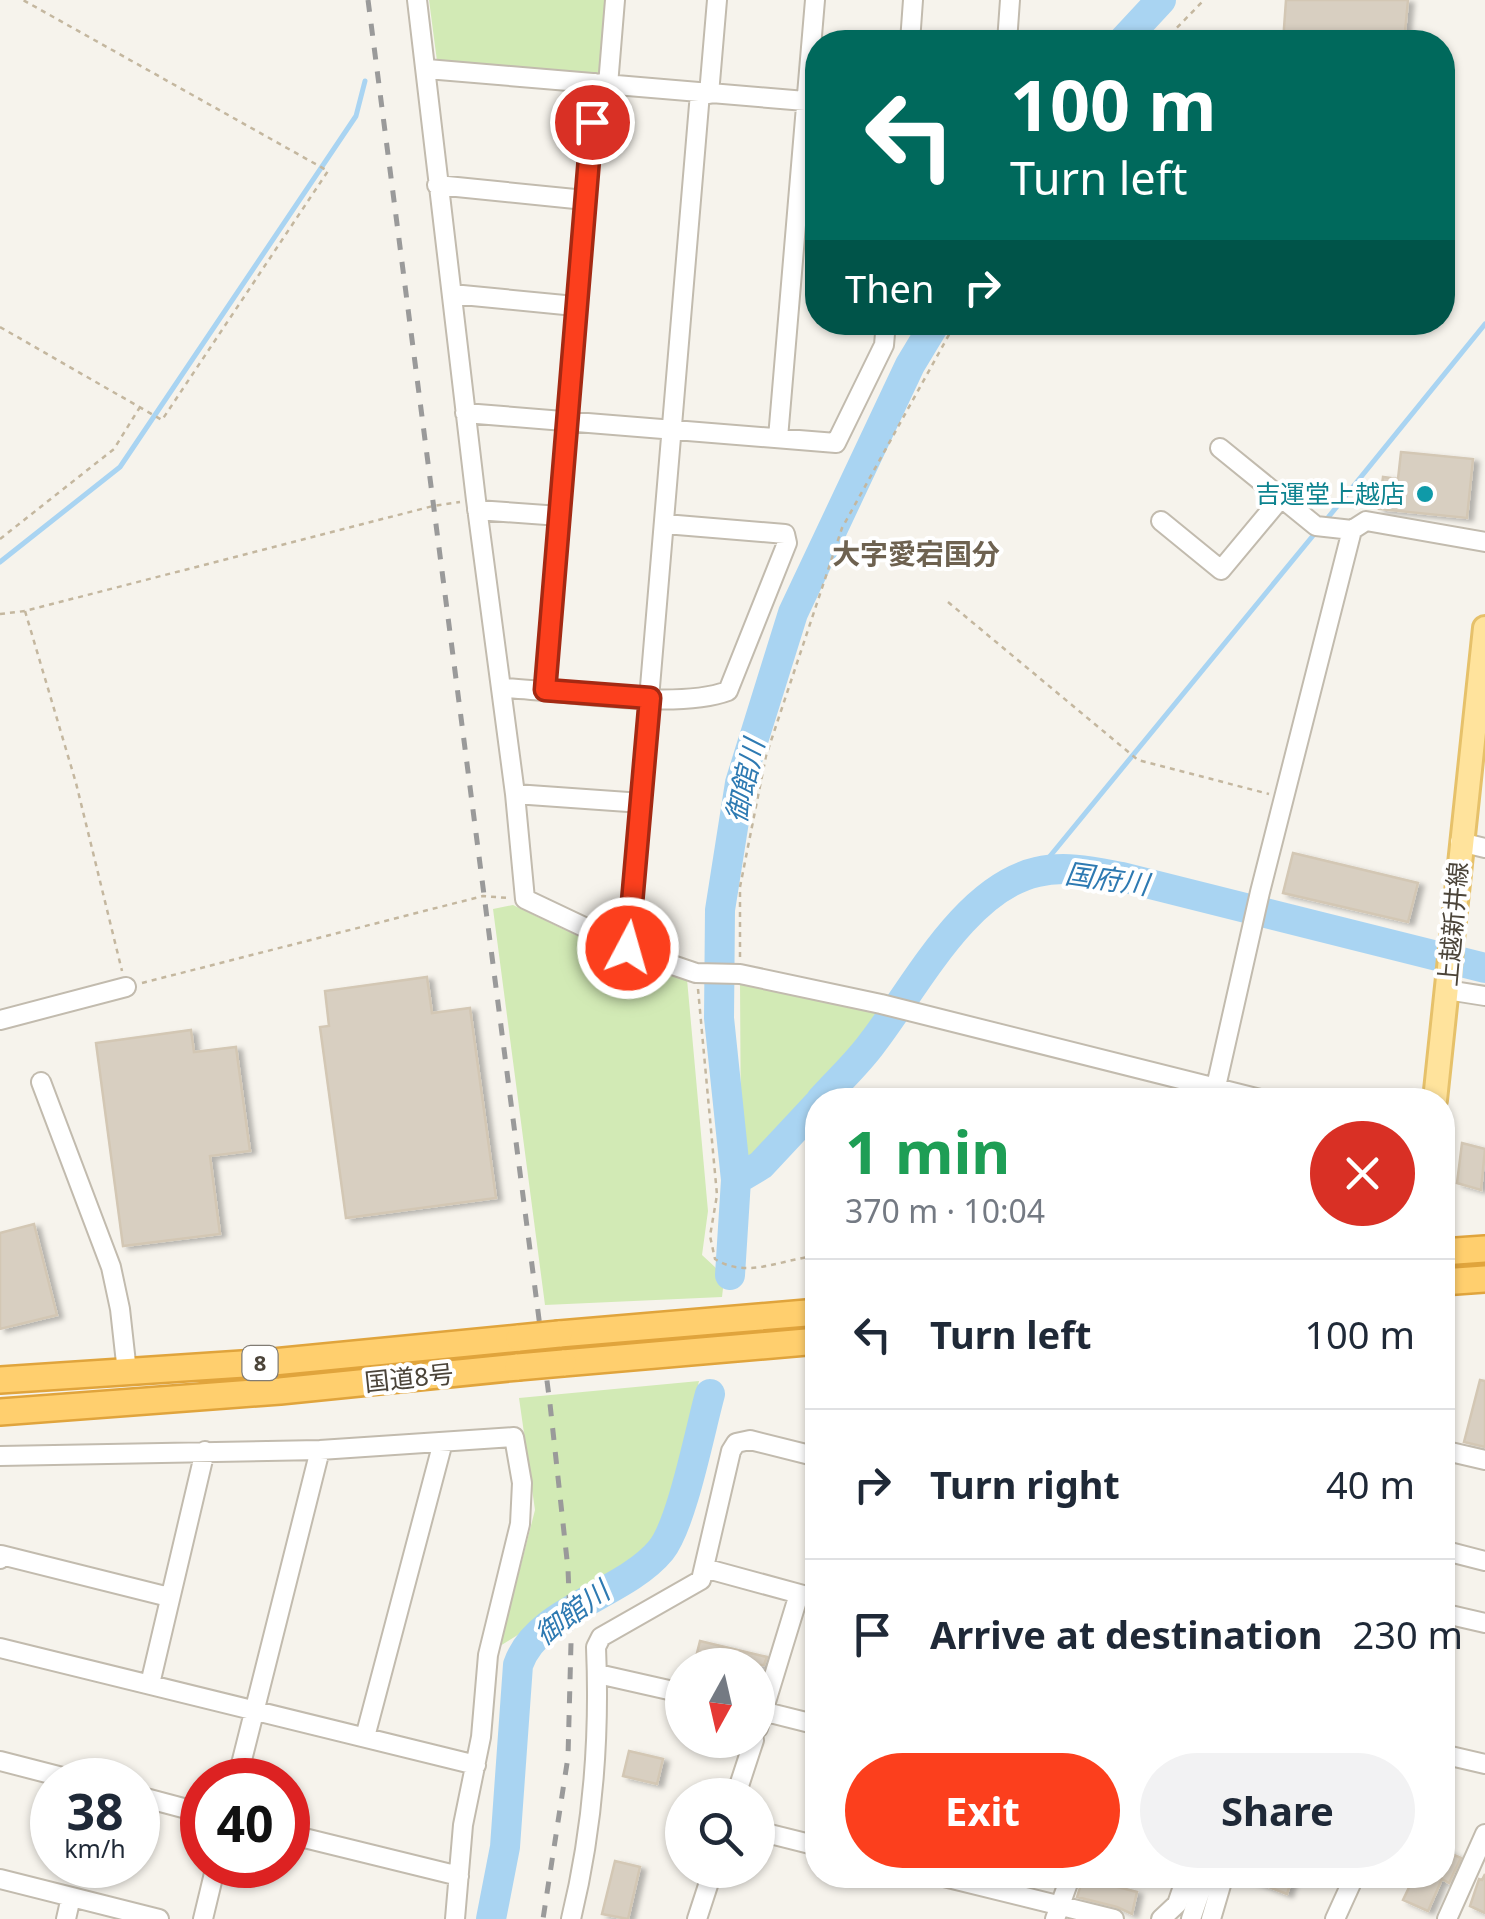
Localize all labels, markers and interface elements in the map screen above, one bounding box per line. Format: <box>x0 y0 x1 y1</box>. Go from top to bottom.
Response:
text: 100 m <box>1010 56 1217 152</box>
icon: left <box>845 70 975 200</box>
pin <box>550 80 635 165</box>
icon: arrive <box>565 95 620 150</box>
text: Turn left <box>1010 147 1187 208</box>
icon: right <box>955 260 1010 315</box>
text: Then <box>845 262 935 314</box>
place label: 吉運堂上越店 <box>1255 476 1405 510</box>
marker: 吉運堂上越店 <box>1414 483 1436 505</box>
district label: 大字愛宕国分 <box>832 534 1000 572</box>
water label: 御館川 <box>716 733 773 826</box>
water label: 国府川 <box>1063 853 1154 903</box>
street label: 上越新井線 <box>1430 860 1474 988</box>
position arrow <box>576 896 680 1000</box>
text: 1 min <box>845 1110 1010 1192</box>
button: close <box>1310 1121 1415 1226</box>
text: 370 m · 10:04 <box>845 1189 1045 1232</box>
icon: left <box>845 1307 900 1362</box>
text: Turn left <box>930 1308 1092 1360</box>
text: 100 m <box>1304 1308 1415 1360</box>
road number: 8 <box>242 1346 278 1380</box>
street label: 国道8号 <box>363 1355 455 1399</box>
icon: right <box>845 1457 900 1512</box>
text: Turn right <box>930 1458 1120 1510</box>
text: 40 m <box>1326 1458 1415 1510</box>
water label: 御館川 <box>526 1570 619 1653</box>
icon: arrive <box>845 1607 900 1662</box>
text: Arrive at destination <box>930 1608 1322 1660</box>
text: 230 m <box>1352 1608 1463 1660</box>
north arrow <box>665 1648 775 1758</box>
map controls <box>665 1648 775 1888</box>
button: Exit <box>845 1753 1120 1868</box>
button: Share <box>1140 1753 1415 1868</box>
speed limit sign: 40 <box>180 1758 310 1888</box>
text: 38 <box>66 1777 124 1845</box>
button: search <box>665 1778 775 1888</box>
text: km/h <box>64 1831 126 1865</box>

